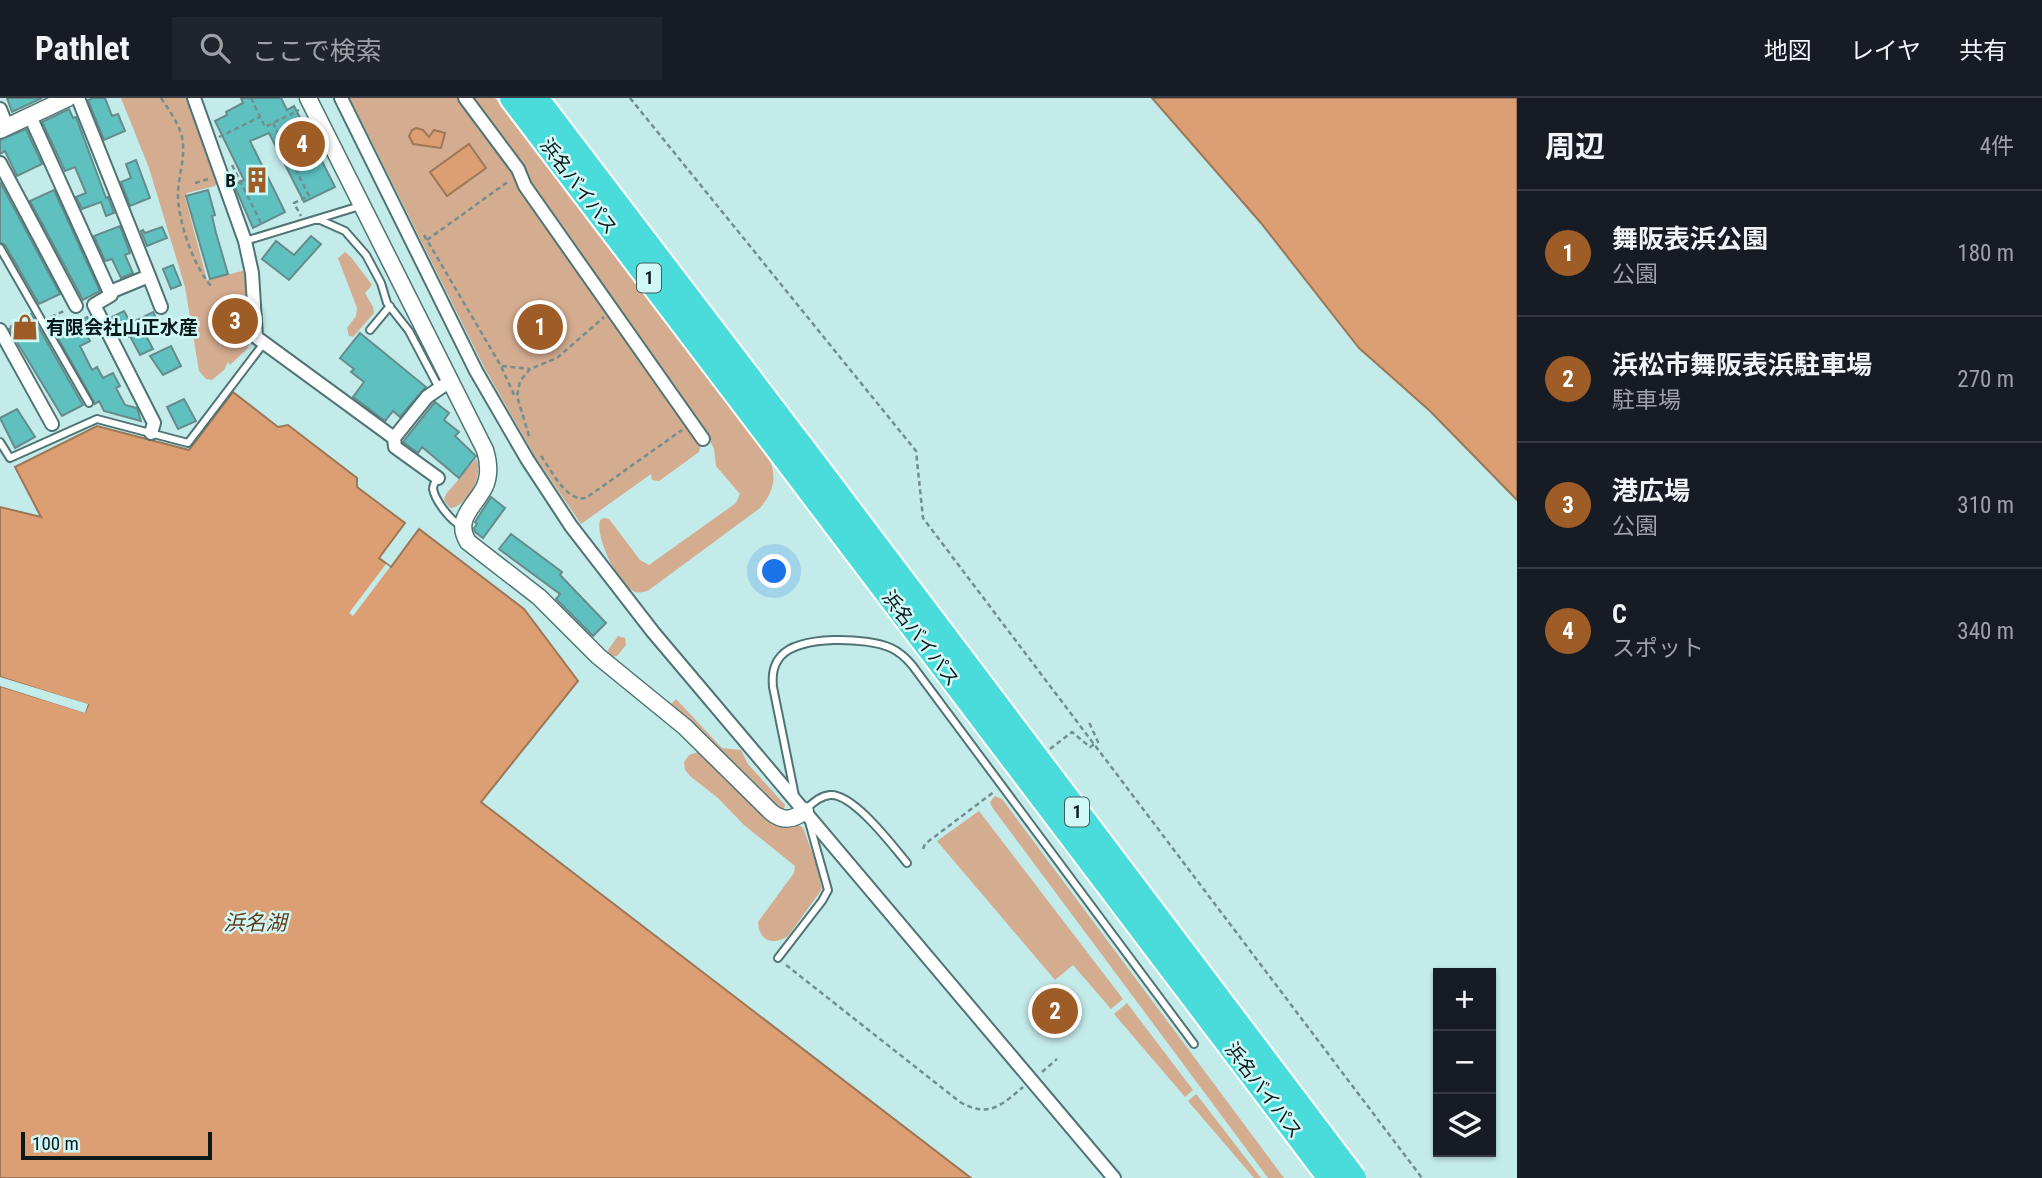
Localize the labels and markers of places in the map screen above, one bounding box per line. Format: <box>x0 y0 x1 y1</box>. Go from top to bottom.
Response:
pin: 4 <box>279 118 325 170</box>
building icon: B <box>242 165 272 195</box>
place label: B <box>225 169 236 192</box>
pin: 3 <box>212 295 258 347</box>
pin: 1 <box>517 301 563 353</box>
shop icon: 有限会社山正水産 <box>10 312 40 342</box>
place label: 有限会社山正水産 <box>46 316 198 339</box>
pin: 2 <box>1032 985 1078 1037</box>

